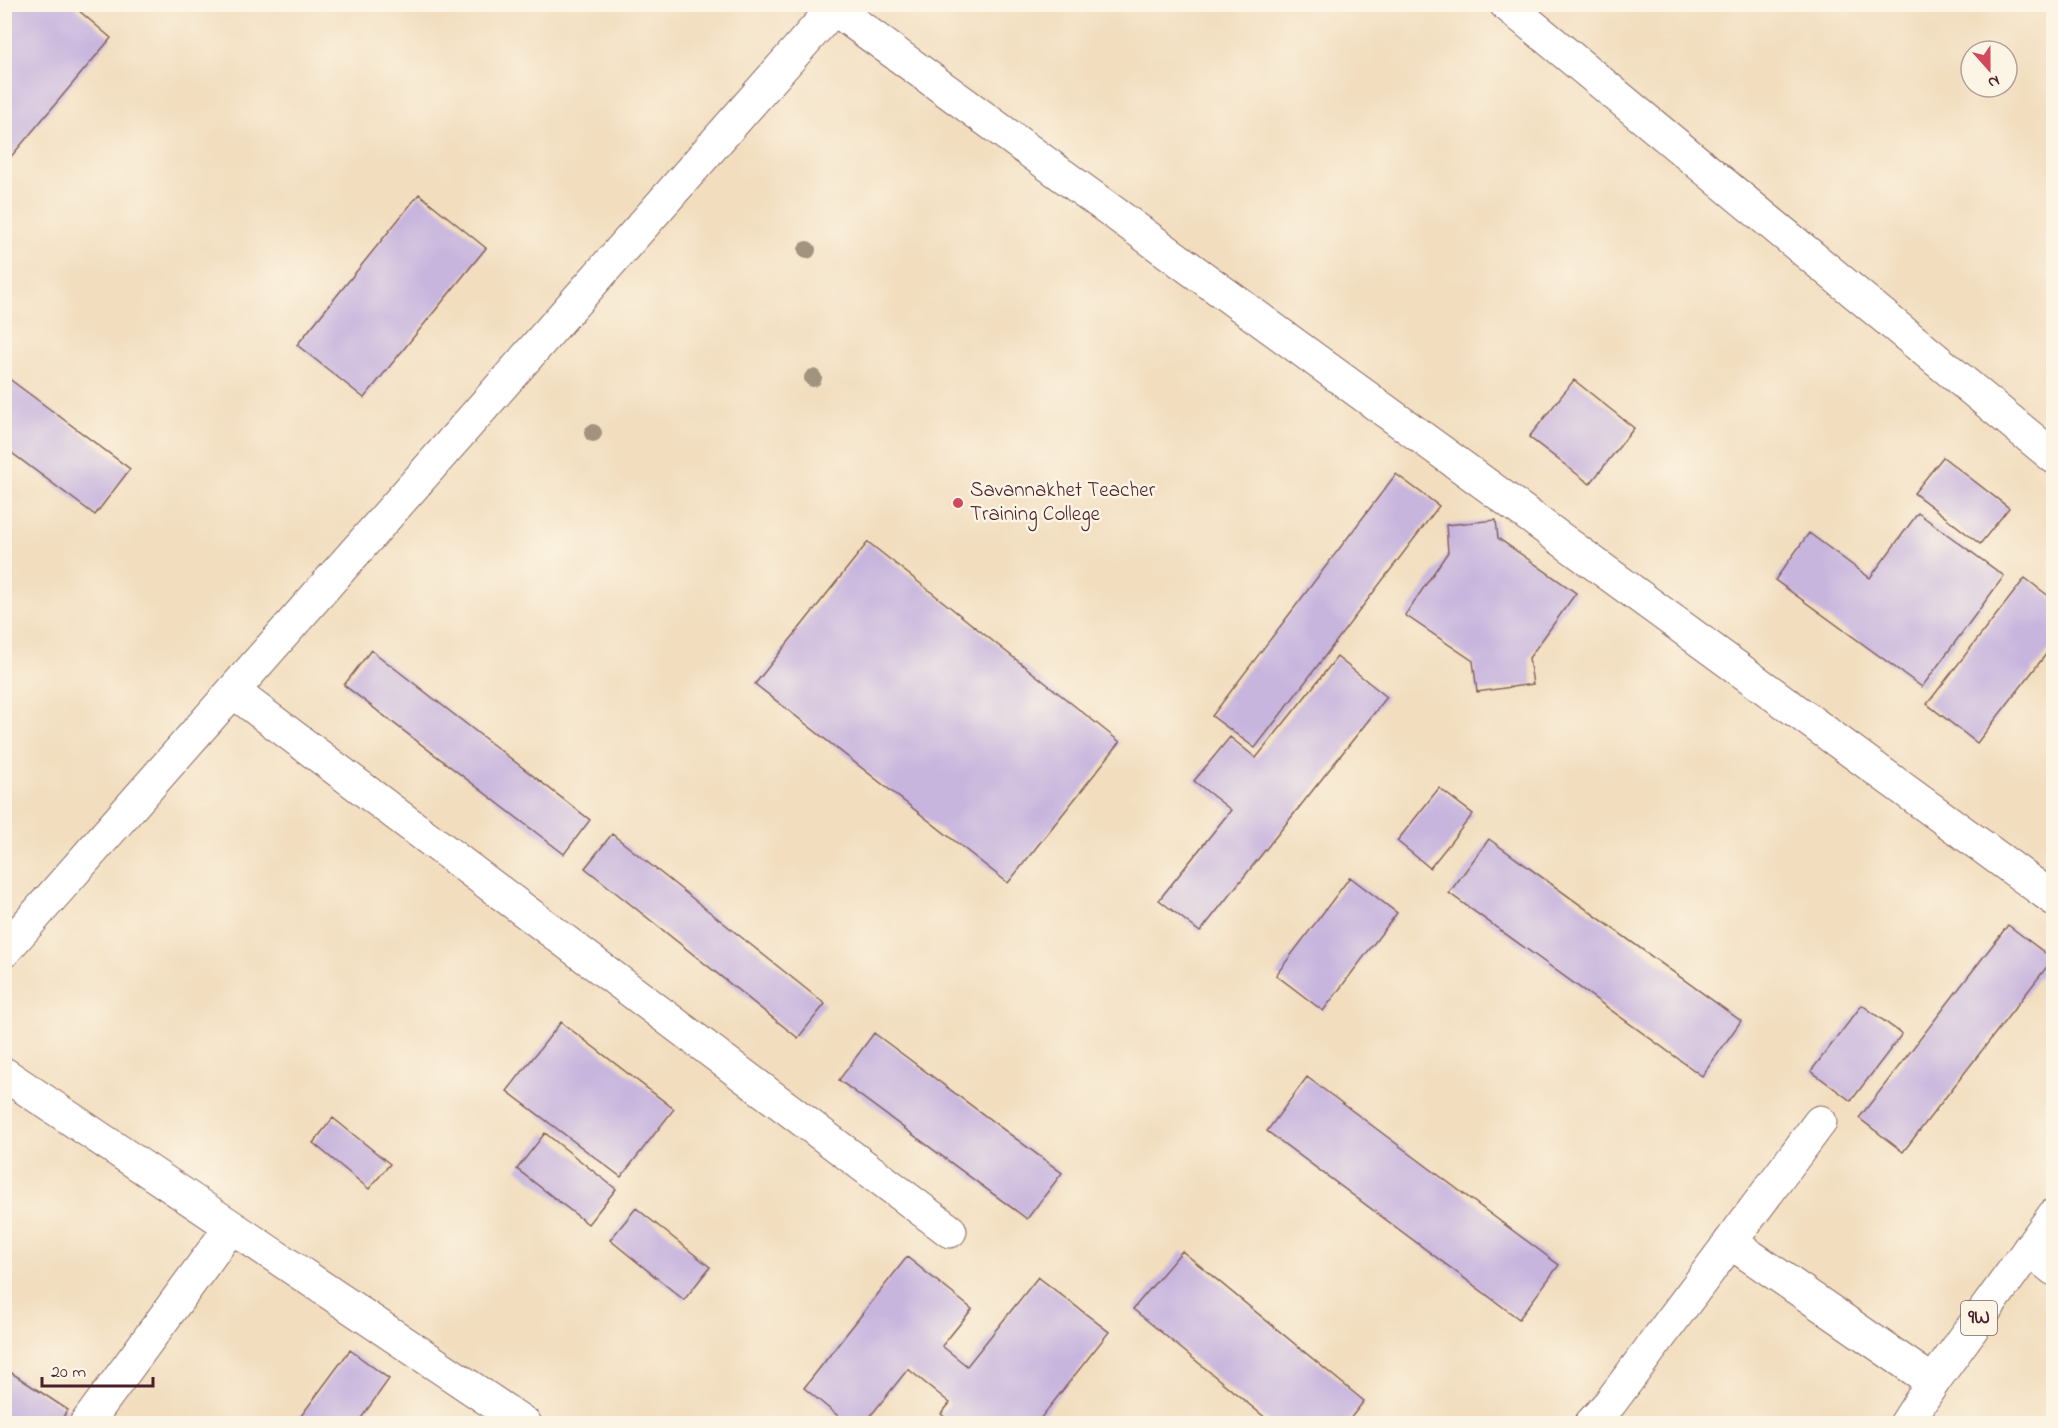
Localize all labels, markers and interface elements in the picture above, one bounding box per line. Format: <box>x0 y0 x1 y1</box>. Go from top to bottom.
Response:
north arrow <box>1959 39 2019 99</box>
text: N <box>1984 68 2003 94</box>
place label: Savannakhet Teacher Training College <box>970 476 1156 532</box>
marker: Savannakhet Teacher Training College <box>951 496 965 510</box>
road number: 9W <box>1961 1301 1997 1335</box>
scale bar <box>42 1350 153 1388</box>
text: 20 m <box>51 1360 86 1386</box>

